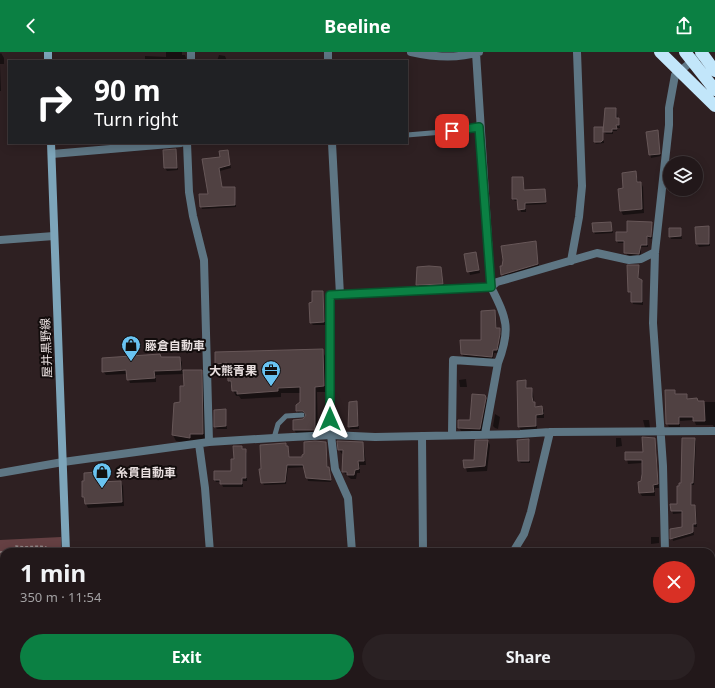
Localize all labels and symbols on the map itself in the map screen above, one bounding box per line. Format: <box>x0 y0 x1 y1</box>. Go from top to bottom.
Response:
pin <box>435 114 469 148</box>
street label: 屋井黒野線 <box>36 318 56 378</box>
shop icon: 藤倉自動車 <box>120 334 142 362</box>
place label: 藤倉自動車 <box>145 337 205 354</box>
office icon: 大熊青果 <box>260 359 282 387</box>
place label: 大熊青果 <box>209 362 257 379</box>
position arrow <box>309 398 351 440</box>
shop icon: 糸貫自動車 <box>91 461 113 489</box>
place label: 糸貫自動車 <box>116 464 176 481</box>

